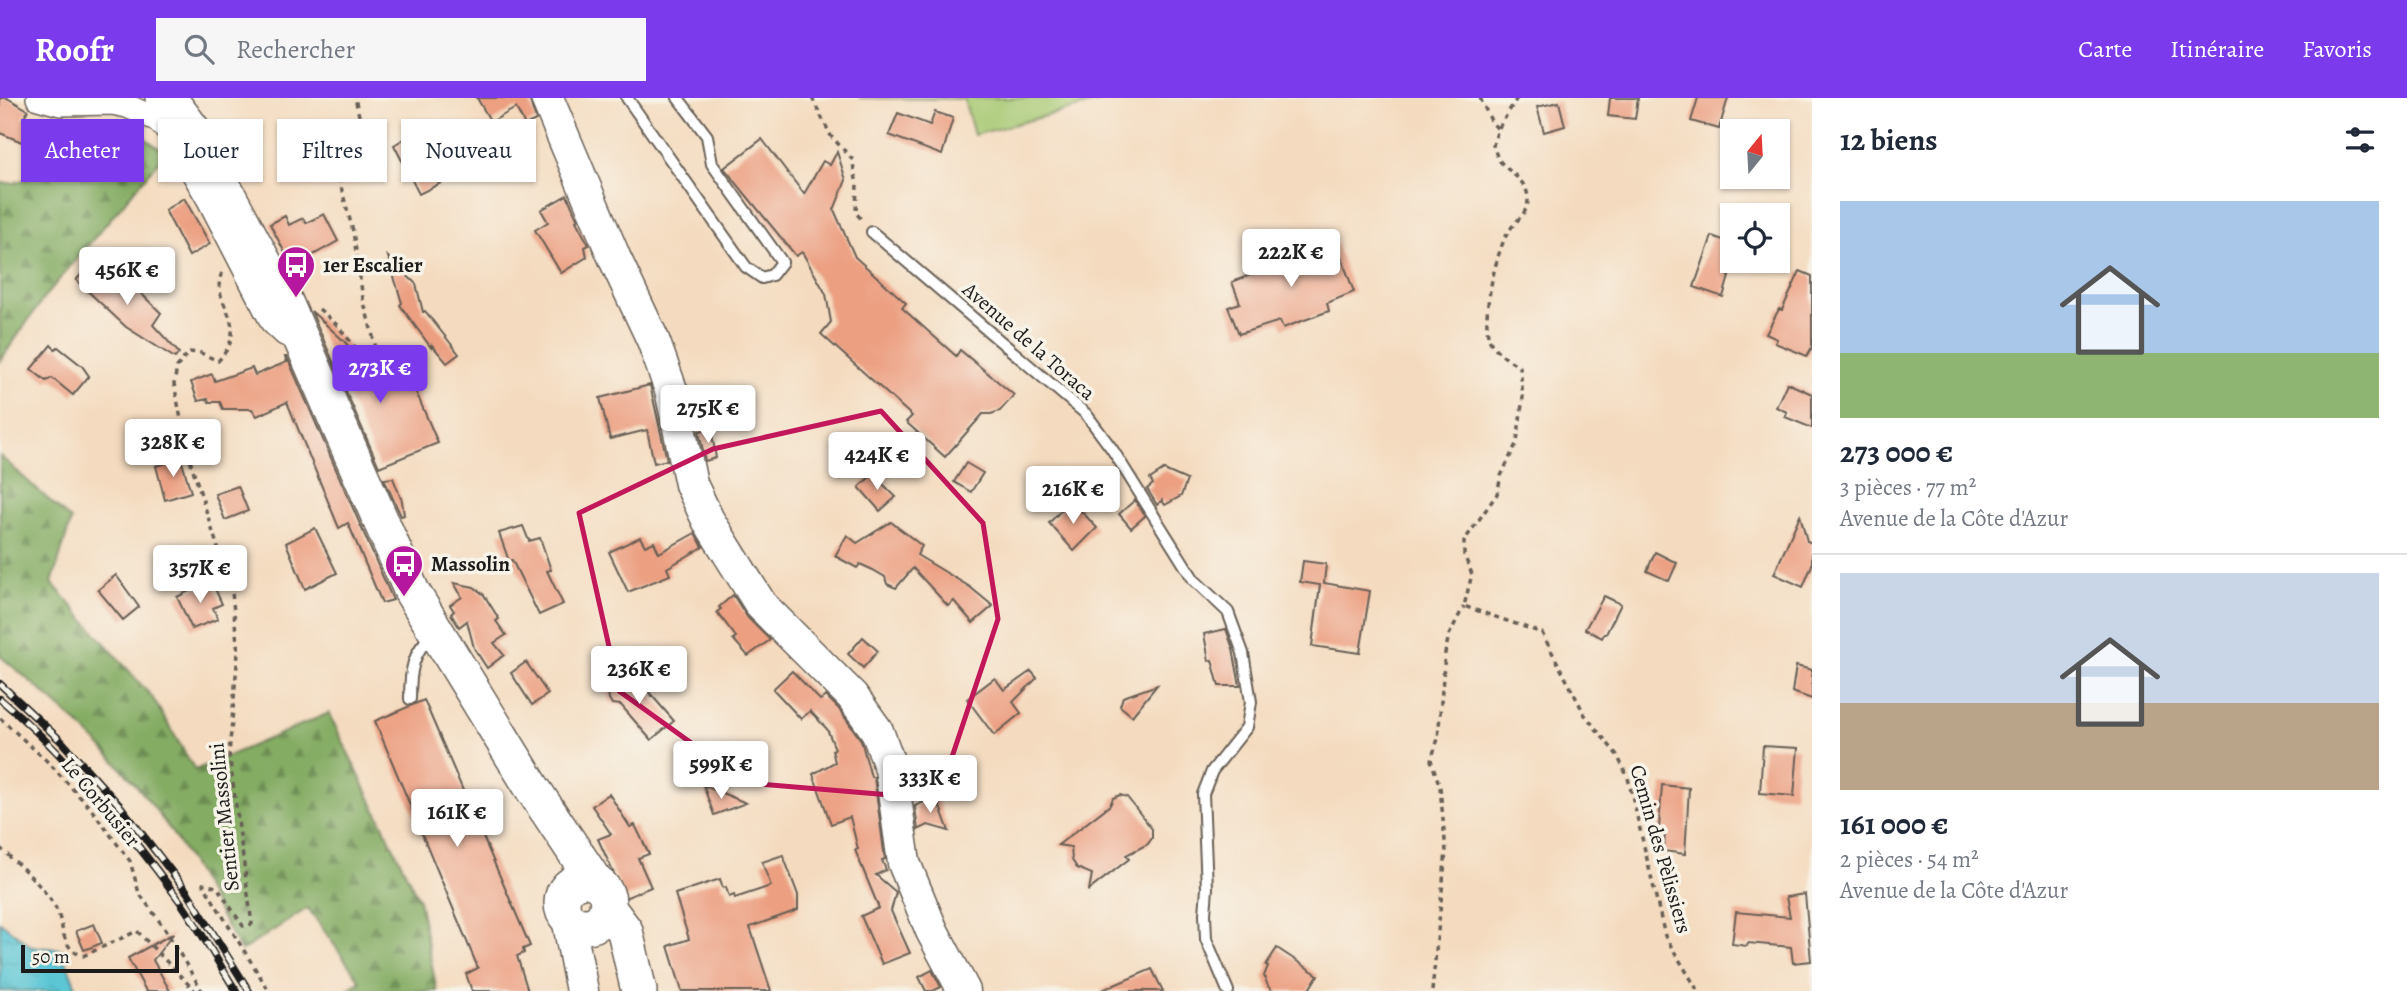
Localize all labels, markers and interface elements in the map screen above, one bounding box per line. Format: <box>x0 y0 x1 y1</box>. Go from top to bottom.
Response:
search box <box>156 18 646 81</box>
text: Roofr <box>35 27 114 72</box>
icon: search <box>180 30 218 68</box>
text: Rechercher <box>236 32 356 67</box>
text: Carte <box>2078 33 2132 65</box>
text: Itinéraire <box>2170 33 2264 65</box>
text: Favoris <box>2302 33 2372 65</box>
chip: Acheter <box>21 119 144 182</box>
chip: Louer <box>158 119 263 182</box>
chip: Filtres <box>277 119 387 182</box>
chip: Nouveau <box>401 119 536 182</box>
north arrow <box>1720 119 1790 189</box>
map controls <box>1720 119 1790 273</box>
text: 12 biens <box>1840 120 1938 160</box>
icon: filters <box>2341 121 2379 159</box>
button: locate <box>1720 203 1790 273</box>
pin: 222K € <box>1234 230 1348 289</box>
text: 222K € <box>1258 236 1324 267</box>
bus stop icon: 1er Escalier <box>275 244 317 299</box>
icon: home <box>2047 247 2173 373</box>
pin: 456K € <box>70 248 184 307</box>
place label: 1er Escalier <box>323 251 423 279</box>
text: 456K € <box>95 254 159 285</box>
street label: Avenue de la Toraca <box>956 275 1102 407</box>
pin: 273K € <box>323 345 437 405</box>
text: 273K € <box>348 352 412 383</box>
pin: 275K € <box>651 386 765 445</box>
text: 275K € <box>676 392 740 423</box>
pin: 328K € <box>116 420 230 479</box>
text: 328K € <box>141 426 205 457</box>
pin: 424K € <box>820 432 934 492</box>
text: 273 000 € <box>1840 432 1953 472</box>
text: 424K € <box>844 439 910 470</box>
pin: 216K € <box>1016 466 1130 526</box>
text: 3 pièces · 77 m² <box>1840 472 1976 503</box>
text: 216K € <box>1042 473 1104 504</box>
text: Avenue de la Côte d'Azur <box>1840 503 2068 534</box>
bus stop icon: Massolin <box>383 543 425 598</box>
pin: 357K € <box>143 546 257 605</box>
place label: Massolin <box>431 550 510 578</box>
text: 357K € <box>169 552 231 583</box>
icon: home <box>2047 619 2173 745</box>
pin: 236K € <box>582 646 696 706</box>
text: 236K € <box>607 653 671 684</box>
street label: Sentier Massolini <box>202 741 246 893</box>
pin: 599K € <box>664 742 778 801</box>
text: 599K € <box>689 748 753 779</box>
street label: Le Corbusier <box>55 751 147 853</box>
pin: 333K € <box>873 756 987 815</box>
street label: Cemin des Pèlissiers <box>1624 761 1698 937</box>
text: 333K € <box>899 762 961 793</box>
pin: 161K € <box>400 790 514 849</box>
text: 161K € <box>427 796 487 827</box>
text: 161 000 € <box>1840 804 1948 844</box>
text: 2 pièces · 54 m² <box>1840 844 1979 875</box>
text: Avenue de la Côte d'Azur <box>1840 875 2068 906</box>
scale bar <box>21 942 178 974</box>
text: 50 m <box>32 944 70 970</box>

